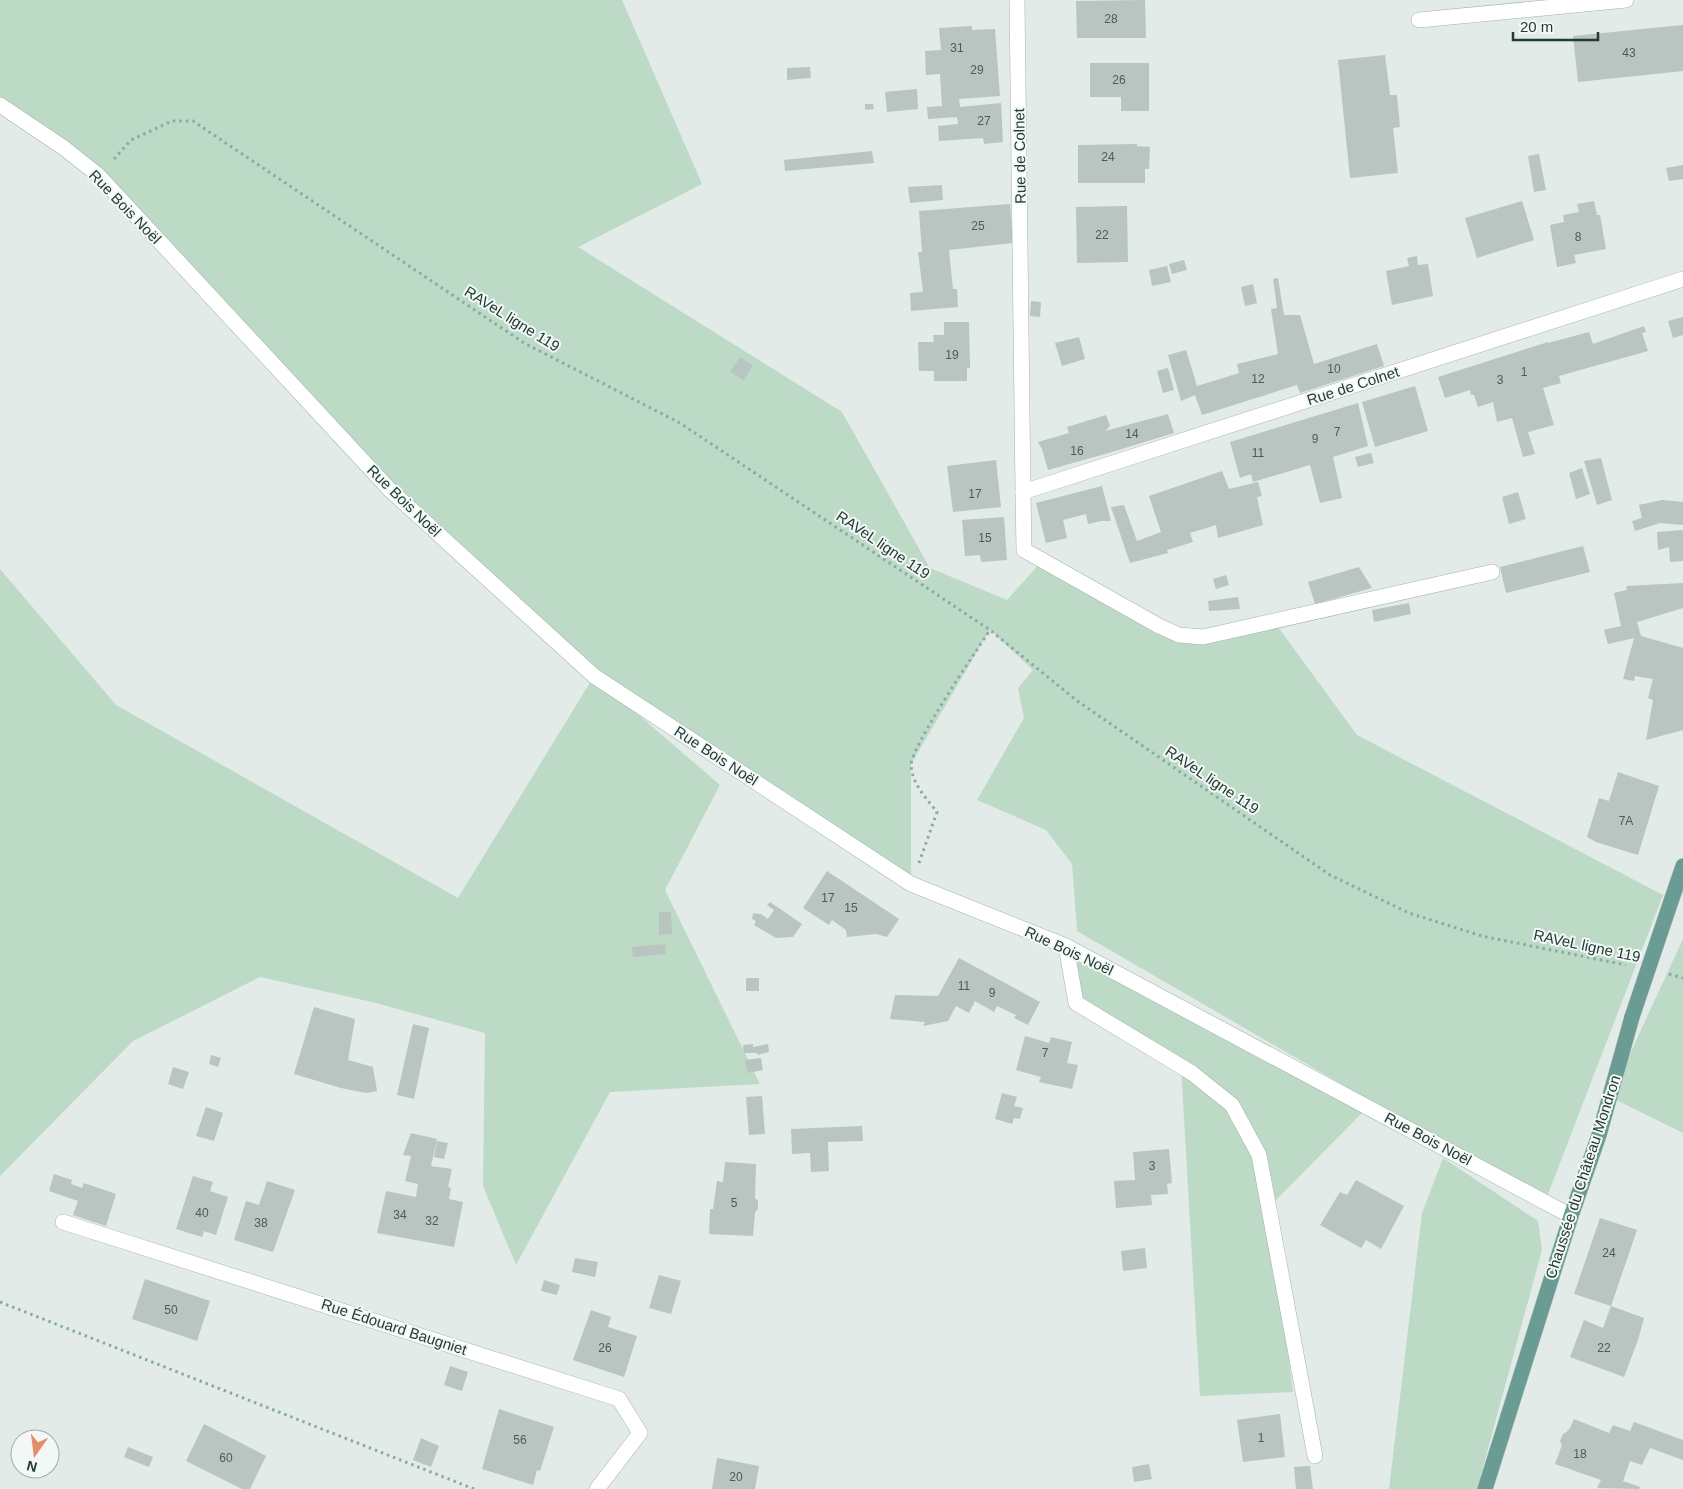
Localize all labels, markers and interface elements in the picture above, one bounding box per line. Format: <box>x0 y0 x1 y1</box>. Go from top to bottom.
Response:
scale bar <box>1513 10 1598 42</box>
house number: 28 <box>1104 12 1118 26</box>
text: 20 m <box>1520 18 1553 35</box>
house number: 31 <box>950 41 964 55</box>
house number: 43 <box>1622 46 1636 60</box>
house number: 29 <box>970 63 984 77</box>
house number: 26 <box>1112 73 1126 87</box>
street label: Rue de Colnet <box>1010 107 1029 204</box>
house number: 27 <box>977 114 991 128</box>
house number: 24 <box>1101 150 1115 164</box>
street label: Rue Bois Noël <box>86 166 165 247</box>
house number: 25 <box>971 219 985 233</box>
house number: 22 <box>1095 228 1109 242</box>
house number: 8 <box>1575 230 1582 244</box>
street label: RAVeL ligne 119 <box>462 282 563 355</box>
house number: 19 <box>945 348 959 362</box>
street label: Rue de Colnet <box>1305 362 1402 408</box>
house number: 10 <box>1327 362 1341 376</box>
house number: 1 <box>1521 365 1528 379</box>
house number: 12 <box>1251 372 1265 386</box>
house number: 3 <box>1497 373 1504 387</box>
house number: 7 <box>1334 425 1341 439</box>
house number: 14 <box>1125 427 1139 441</box>
house number: 9 <box>1312 432 1319 446</box>
house number: 16 <box>1070 444 1084 458</box>
house number: 11 <box>1252 446 1265 460</box>
street label: Rue Bois Noël <box>364 461 445 540</box>
house number: 17 <box>968 487 982 501</box>
street label: RAVeL ligne 119 <box>833 507 933 582</box>
house number: 15 <box>978 531 992 545</box>
street label: Rue Bois Noël <box>671 722 761 789</box>
street label: RAVeL ligne 119 <box>1162 742 1262 817</box>
house number: 7A <box>1619 814 1633 828</box>
house number: 17 <box>821 891 835 905</box>
house number: 15 <box>844 901 858 915</box>
street label: Rue Bois Noël <box>1022 923 1116 979</box>
street label: RAVeL ligne 119 <box>1532 926 1642 965</box>
house number: 11 <box>958 979 971 993</box>
house number: 9 <box>989 986 996 1000</box>
house number: 7 <box>1042 1046 1049 1060</box>
street label: Chaussée du Château Mondron <box>1542 1073 1623 1281</box>
street label: Rue Bois Noël <box>1382 1109 1475 1169</box>
house number: 3 <box>1149 1159 1156 1173</box>
house number: 5 <box>731 1196 738 1210</box>
house number: 40 <box>195 1206 209 1220</box>
house number: 34 <box>393 1208 407 1222</box>
house number: 32 <box>425 1214 439 1228</box>
house number: 38 <box>254 1216 268 1230</box>
house number: 24 <box>1602 1246 1616 1260</box>
street label: Rue Édouard Baugniet <box>319 1295 470 1358</box>
house number: 50 <box>164 1303 178 1317</box>
house number: 26 <box>598 1341 612 1355</box>
house number: 22 <box>1597 1341 1611 1355</box>
north arrow <box>10 1429 60 1479</box>
house number: 1 <box>1258 1431 1265 1445</box>
house number: 56 <box>513 1433 527 1447</box>
house number: 18 <box>1573 1447 1587 1461</box>
house number: 60 <box>219 1451 233 1465</box>
text: N <box>25 1458 39 1476</box>
house number: 20 <box>729 1470 743 1484</box>

